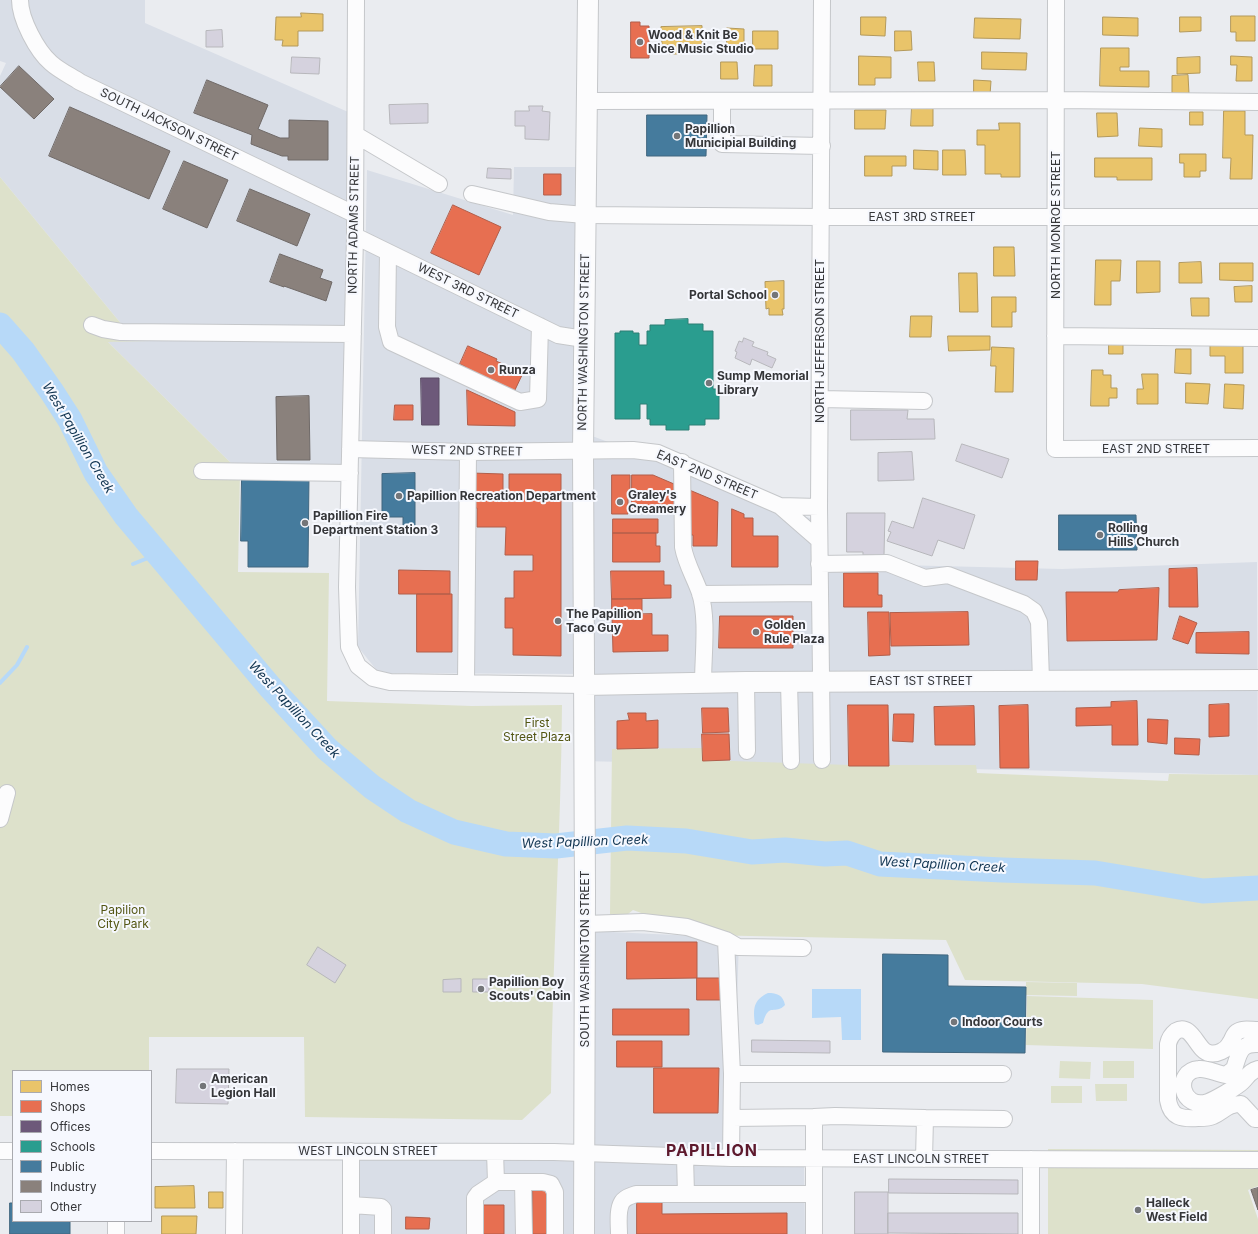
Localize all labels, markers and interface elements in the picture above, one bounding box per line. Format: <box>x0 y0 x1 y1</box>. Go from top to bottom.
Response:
place label: Wood & Knit Be Nice Music Studio <box>648 28 754 56</box>
marker: Wood & Knit Be Nice Music Studio <box>635 37 645 47</box>
street label: SOUTH JACKSON STREET <box>98 85 240 165</box>
place label: Papillion Municipial Building <box>685 122 796 150</box>
marker: Papillion Municipial Building <box>672 131 682 141</box>
street label: NORTH MONROE STREET <box>1049 151 1063 299</box>
street label: NORTH ADAMS STREET <box>346 156 362 294</box>
street label: EAST 3RD STREET <box>869 210 975 224</box>
street label: NORTH WASHINGTON STREET <box>575 253 593 431</box>
street label: NORTH JEFFERSON STREET <box>813 259 827 423</box>
street label: WEST 3RD STREET <box>415 260 521 322</box>
place label: Portal School <box>689 288 767 302</box>
marker: Portal School <box>770 290 780 300</box>
place label: Runza <box>499 363 536 377</box>
marker: Runza <box>486 365 496 375</box>
place label: Sump Memorial Library <box>717 369 809 397</box>
marker: Sump Memorial Library <box>704 378 714 388</box>
water label: West Papillion Creek <box>39 380 117 496</box>
street label: EAST 2ND STREET <box>1102 442 1210 456</box>
street label: WEST 2ND STREET <box>411 443 523 459</box>
street label: EAST 2ND STREET <box>654 447 760 503</box>
place label: Graley's Creamery <box>628 488 686 516</box>
place label: Papillion Recreation Department <box>407 489 596 503</box>
marker: Papillion Recreation Department <box>394 491 404 501</box>
marker: Graley's Creamery <box>615 497 625 507</box>
place label: Papillion Fire Department Station 3 <box>313 509 438 537</box>
marker: Papillion Fire Department Station 3 <box>300 518 310 528</box>
place label: Rolling Hills Church <box>1108 521 1179 549</box>
marker: Rolling Hills Church <box>1095 530 1105 540</box>
place label: The Papillion Taco Guy <box>566 607 641 635</box>
marker: The Papillion Taco Guy <box>553 616 563 626</box>
place label: Golden Rule Plaza <box>764 618 824 646</box>
marker: Golden Rule Plaza <box>751 627 761 637</box>
water label: West Papillion Creek <box>245 658 343 762</box>
street label: EAST 1ST STREET <box>869 674 973 688</box>
park label: First Street Plaza <box>503 716 571 744</box>
water label: West Papillion Creek <box>521 832 649 852</box>
water label: West Papillion Creek <box>878 854 1006 876</box>
street label: SOUTH WASHINGTON STREET <box>578 870 592 1048</box>
park label: Papilion City Park <box>97 903 149 931</box>
place label: Papillion Boy Scouts' Cabin <box>489 975 571 1003</box>
marker: Papillion Boy Scouts' Cabin <box>476 984 486 994</box>
place label: Indoor Courts <box>962 1015 1043 1029</box>
marker: Indoor Courts <box>949 1017 959 1027</box>
legend <box>12 1070 152 1222</box>
place label: American Legion Hall <box>211 1072 276 1100</box>
text: Homes <box>50 1079 90 1094</box>
marker: American Legion Hall <box>198 1081 208 1091</box>
text: Shops <box>50 1099 86 1114</box>
text: Offices <box>50 1119 91 1134</box>
text: Schools <box>50 1139 95 1154</box>
district label: PAPILLION <box>666 1141 758 1161</box>
street label: WEST LINCOLN STREET <box>298 1144 438 1158</box>
street label: EAST LINCOLN STREET <box>853 1152 989 1166</box>
text: Public <box>50 1159 85 1174</box>
text: Industry <box>50 1179 96 1194</box>
place label: Halleck West Field <box>1146 1196 1207 1224</box>
text: Other <box>50 1199 82 1214</box>
marker: Halleck West Field <box>1133 1205 1143 1215</box>

